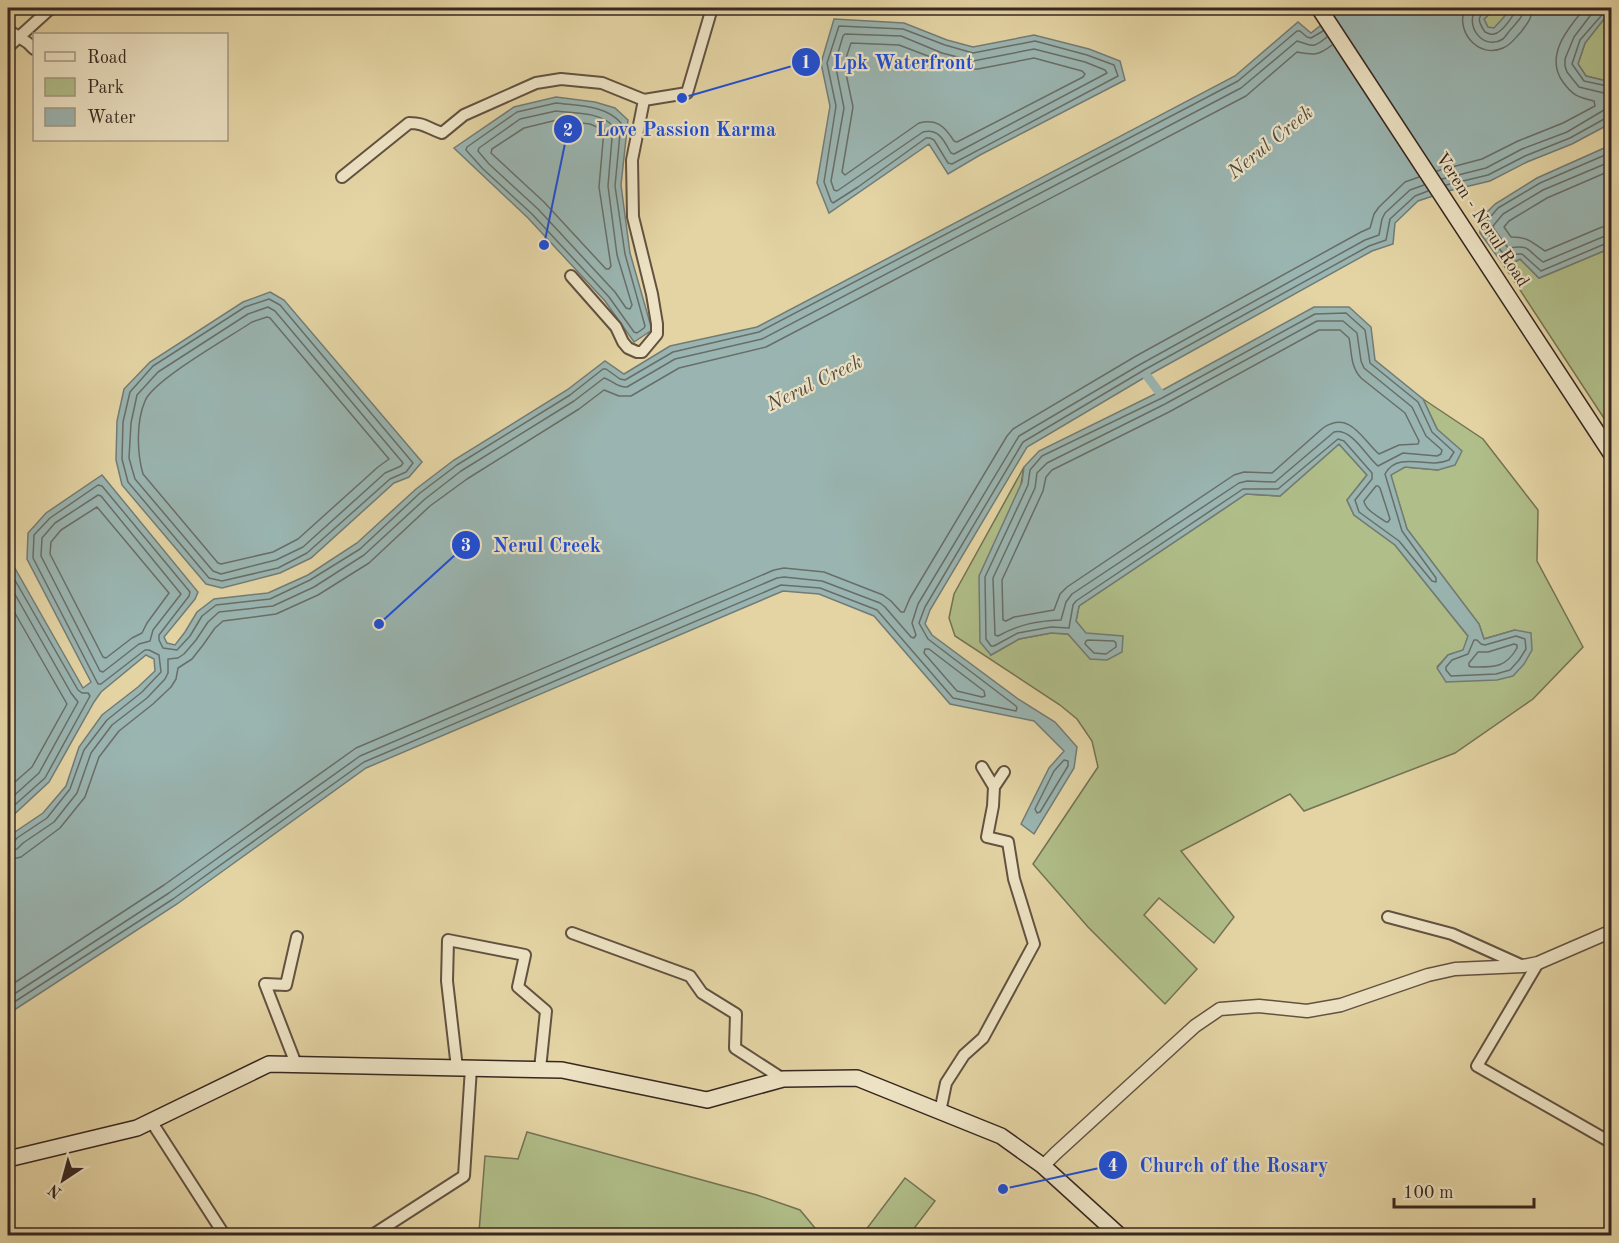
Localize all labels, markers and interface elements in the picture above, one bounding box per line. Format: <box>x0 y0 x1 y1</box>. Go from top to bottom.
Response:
legend <box>33 33 228 141</box>
callout: Lpk Waterfront <box>791 43 985 81</box>
text: Road <box>87 49 127 67</box>
text: 1 <box>801 54 811 72</box>
text: Lpk Waterfront <box>833 54 973 74</box>
text: Park <box>87 79 124 97</box>
water label: Nerul Creek <box>1224 102 1318 184</box>
text: Water <box>87 109 136 127</box>
callout: Love Passion Karma <box>553 110 788 148</box>
text: Love Passion Karma <box>596 121 776 141</box>
text: 2 <box>563 122 573 140</box>
street label: Verem - Nerul Road <box>1432 150 1532 290</box>
water label: Nerul Creek <box>763 352 866 416</box>
callout: Nerul Creek <box>451 526 613 564</box>
text: 3 <box>461 537 471 555</box>
text: Nerul Creek <box>493 537 601 557</box>
callout: Church of the Rosary <box>1098 1146 1341 1184</box>
north arrow <box>33 1150 93 1210</box>
text: 4 <box>1108 1157 1118 1175</box>
text: Church of the Rosary <box>1139 1157 1329 1177</box>
scale bar <box>1394 1171 1534 1209</box>
text: N <box>45 1180 65 1201</box>
text: 100 m <box>1403 1184 1454 1202</box>

